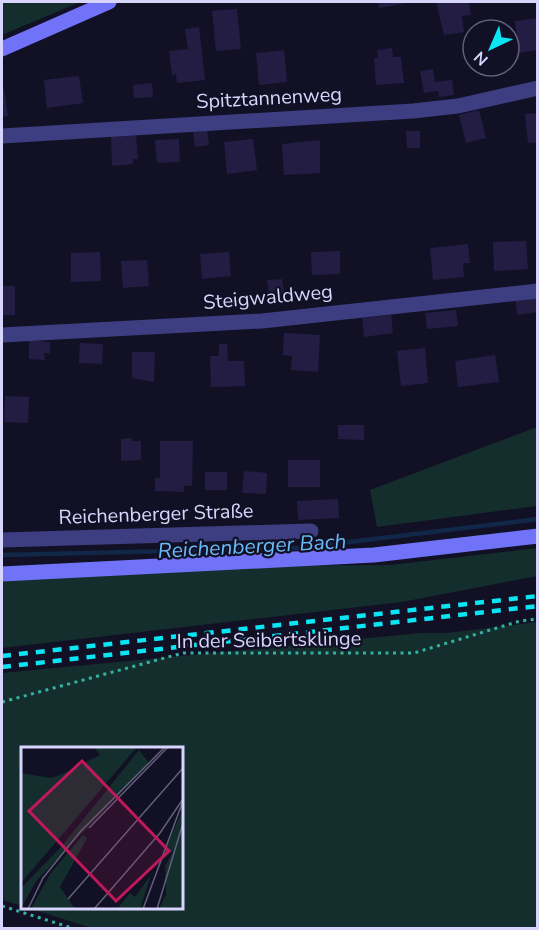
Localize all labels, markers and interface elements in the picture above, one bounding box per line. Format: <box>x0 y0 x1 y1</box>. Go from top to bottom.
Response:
north arrow <box>461 18 521 78</box>
text: N <box>469 46 493 70</box>
street label: Spitztannenweg <box>195 81 343 115</box>
street label: Steigwaldweg <box>202 278 334 316</box>
street label: Reichenberger Straße <box>58 497 254 531</box>
water label: Reichenberger Bach <box>157 527 347 565</box>
street label: In der Seibertsklinge <box>176 625 362 655</box>
inset map <box>21 747 183 909</box>

